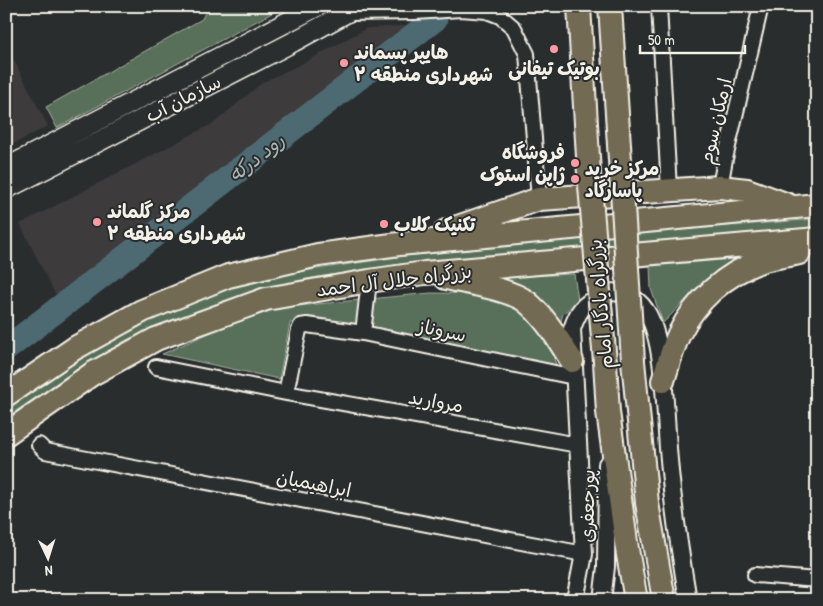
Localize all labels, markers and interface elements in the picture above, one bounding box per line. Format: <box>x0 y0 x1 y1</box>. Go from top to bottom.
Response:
scale bar <box>640 22 746 54</box>
text: 50 m <box>648 29 675 50</box>
place label: هایپر پسماند شهرداری منطقه ۲ <box>354 39 493 87</box>
marker: بوتیک تیفانی <box>548 43 560 55</box>
place label: بوتیک تیفانی <box>508 55 600 81</box>
marker: هایپر پسماند شهرداری منطقه ۲ <box>338 57 350 69</box>
street label: سازمان آب <box>141 68 225 128</box>
street label: ارمکان سوم <box>692 75 739 167</box>
water label: رود درکه <box>222 126 290 188</box>
place label: فروشگاه ژاپن استوک <box>480 139 566 187</box>
place label: مرکز خرید پاسارگاد <box>585 155 659 203</box>
marker: فروشگاه ژاپن استوک <box>569 157 581 169</box>
marker: مرکز خرید پاسارگاد <box>569 173 581 185</box>
place label: مرکز گلماند شهرداری منطقه ۲ <box>107 198 246 246</box>
place label: تکنیک کلاب <box>394 211 477 237</box>
marker: مرکز گلماند شهرداری منطقه ۲ <box>91 216 103 228</box>
marker: تکنیک کلاب <box>378 218 390 230</box>
street label: بزرگراه یادگار امام <box>581 238 621 370</box>
street label: بزرگراه جلال آل احمد <box>315 258 473 302</box>
street label: سروناز <box>413 312 469 348</box>
street label: مروارید <box>407 383 465 419</box>
street label: ابراهیمیان <box>274 463 354 503</box>
street label: پورجعفری <box>573 469 601 543</box>
north arrow <box>22 534 72 584</box>
text: N <box>44 562 53 581</box>

